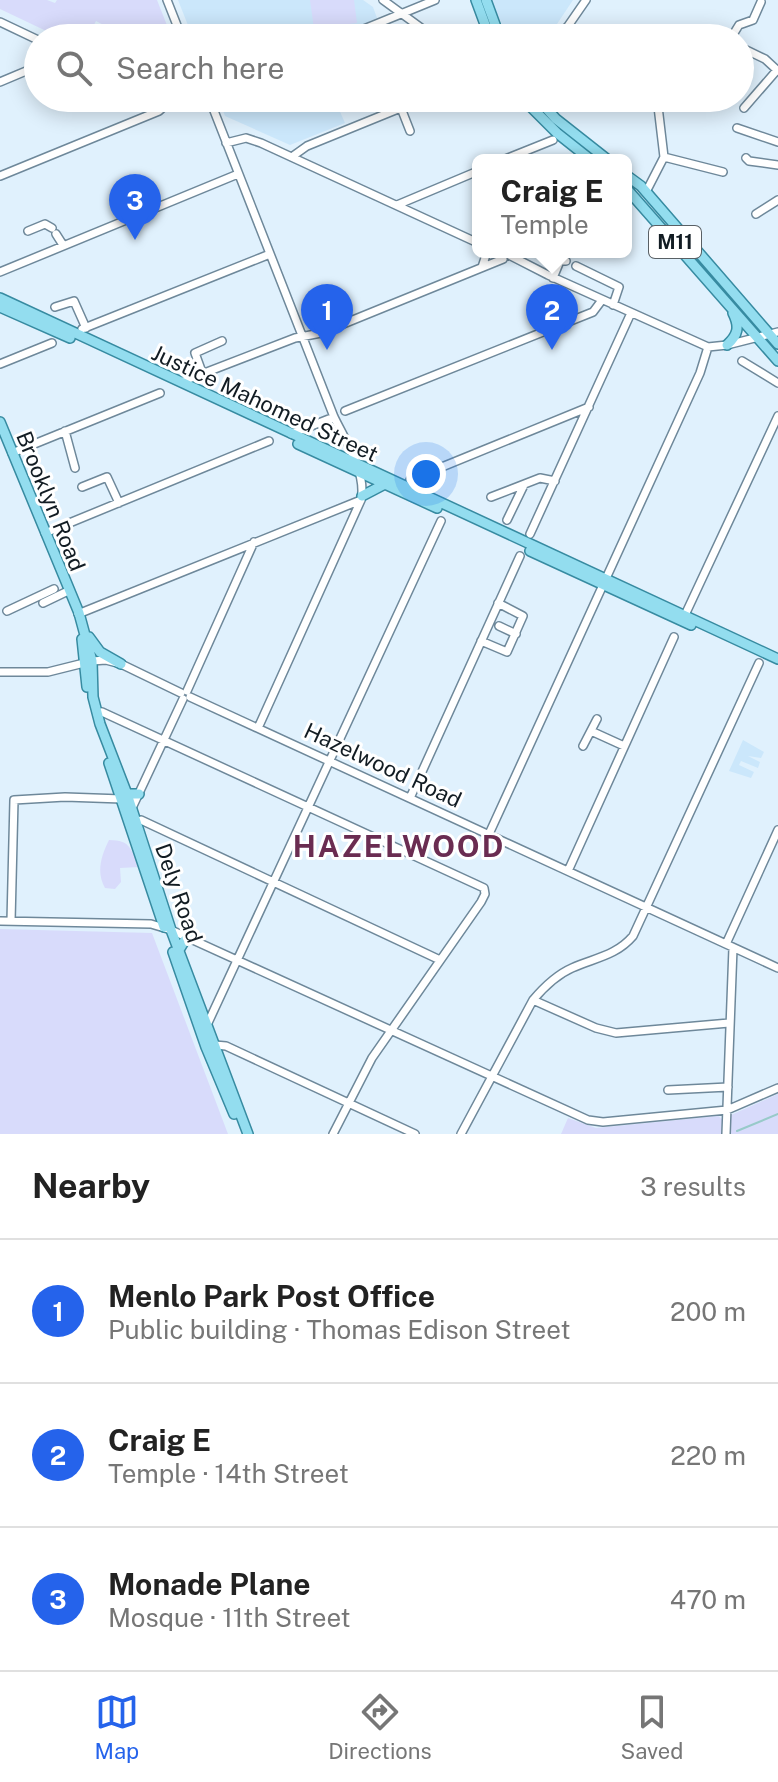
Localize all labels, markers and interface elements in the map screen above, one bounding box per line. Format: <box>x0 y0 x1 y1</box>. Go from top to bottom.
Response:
search box <box>24 24 754 112</box>
icon: search <box>52 46 96 90</box>
text: Search here <box>116 50 284 86</box>
popup <box>472 154 632 258</box>
text: Craig E <box>500 173 604 209</box>
pin: 3 <box>109 174 161 240</box>
text: Temple <box>500 209 589 240</box>
road number: M11 <box>649 226 701 258</box>
pin: 1 <box>301 284 353 350</box>
pin: 2 <box>526 284 578 350</box>
street label: Justice Mahomed Street <box>148 339 382 467</box>
street label: Brooklyn Road <box>11 427 91 575</box>
your location <box>406 454 446 494</box>
street label: Hazelwood Road <box>300 717 466 813</box>
district label: HAZELWOOD <box>293 828 505 864</box>
street label: Dely Road <box>150 840 208 946</box>
text: Nearby <box>32 1166 150 1206</box>
text: 3 results <box>640 1171 746 1202</box>
text: Menlo Park Post Office <box>108 1278 435 1314</box>
text: 1 <box>52 1296 64 1327</box>
text: 200 m <box>670 1296 746 1327</box>
text: Public building · Thomas Edison Street <box>108 1314 571 1345</box>
text: Craig E <box>108 1422 211 1458</box>
text: 2 <box>50 1440 66 1471</box>
text: 220 m <box>670 1440 746 1471</box>
text: Temple · 14th Street <box>108 1458 349 1489</box>
text: Monade Plane <box>108 1566 311 1602</box>
text: 3 <box>49 1584 67 1615</box>
text: 470 m <box>670 1584 746 1615</box>
text: Mosque · 11th Street <box>108 1602 351 1633</box>
tab: Map <box>95 1690 139 1764</box>
tab: Directions <box>328 1690 432 1764</box>
tab: Saved <box>621 1690 683 1764</box>

